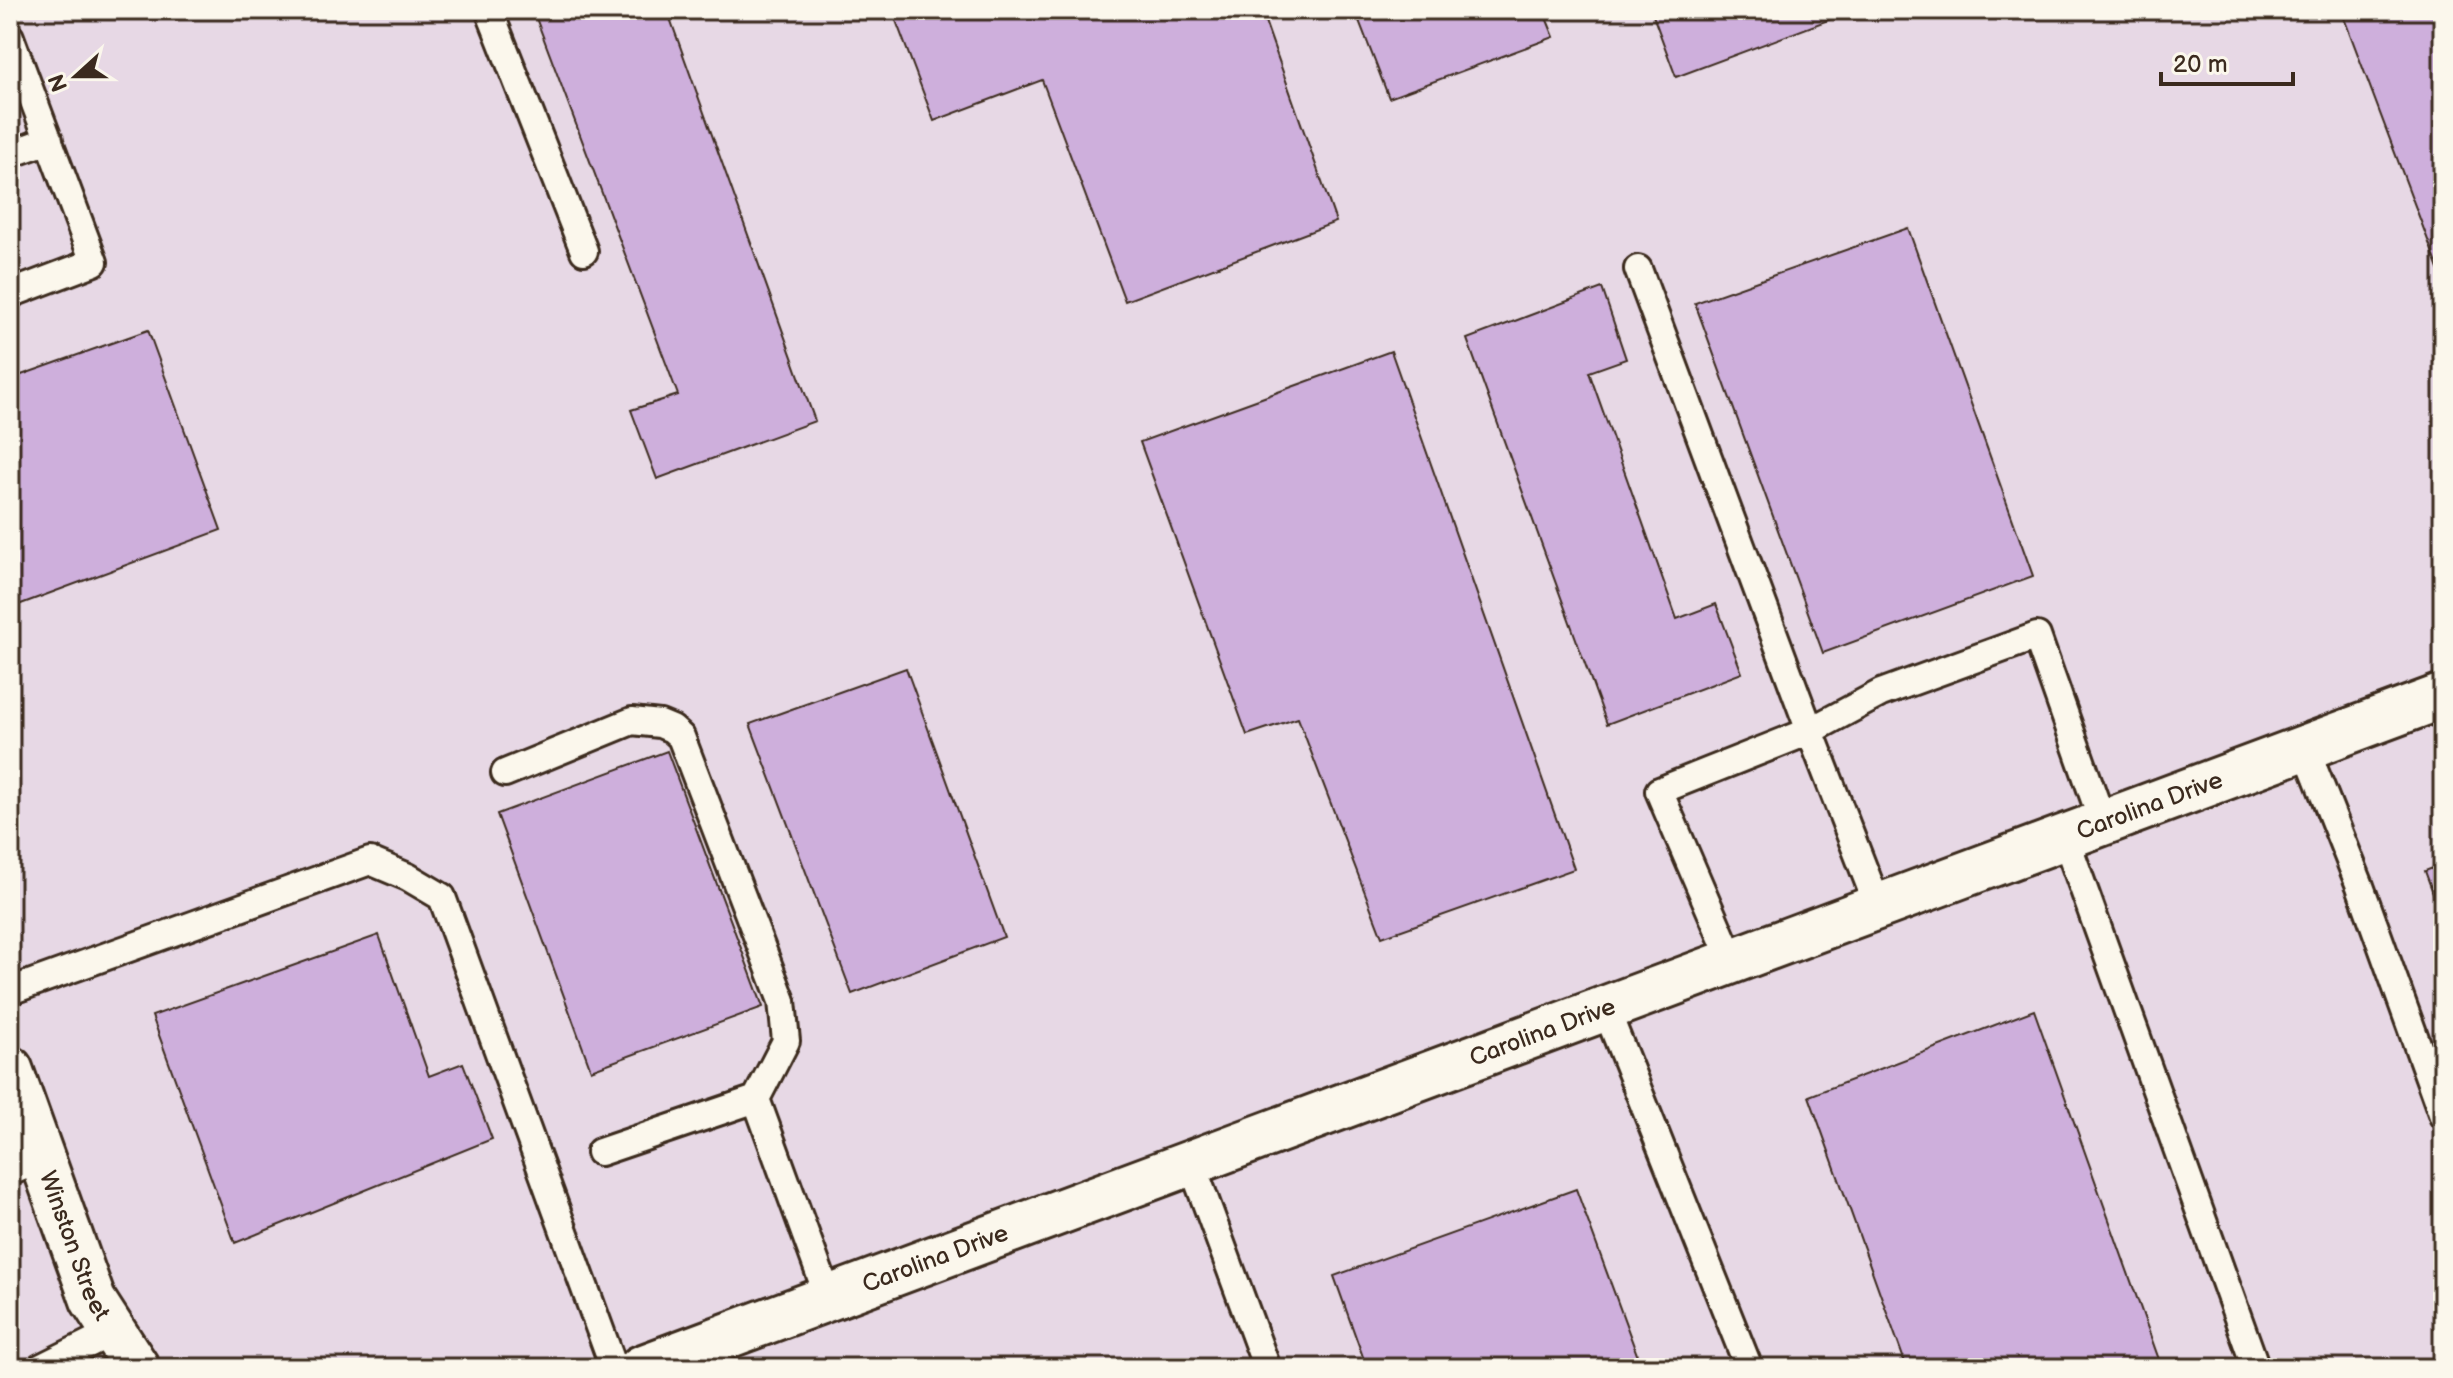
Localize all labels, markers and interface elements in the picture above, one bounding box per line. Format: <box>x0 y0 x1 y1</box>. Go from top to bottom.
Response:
north arrow <box>36 36 116 116</box>
scale bar <box>2161 36 2293 86</box>
text: 20 m <box>2173 50 2228 79</box>
text: N <box>43 70 74 95</box>
street label: Carolina Drive <box>2073 765 2227 846</box>
street label: Carolina Drive <box>1466 992 1620 1073</box>
street label: Winston Street <box>33 1167 117 1327</box>
street label: Carolina Drive <box>858 1218 1012 1299</box>

